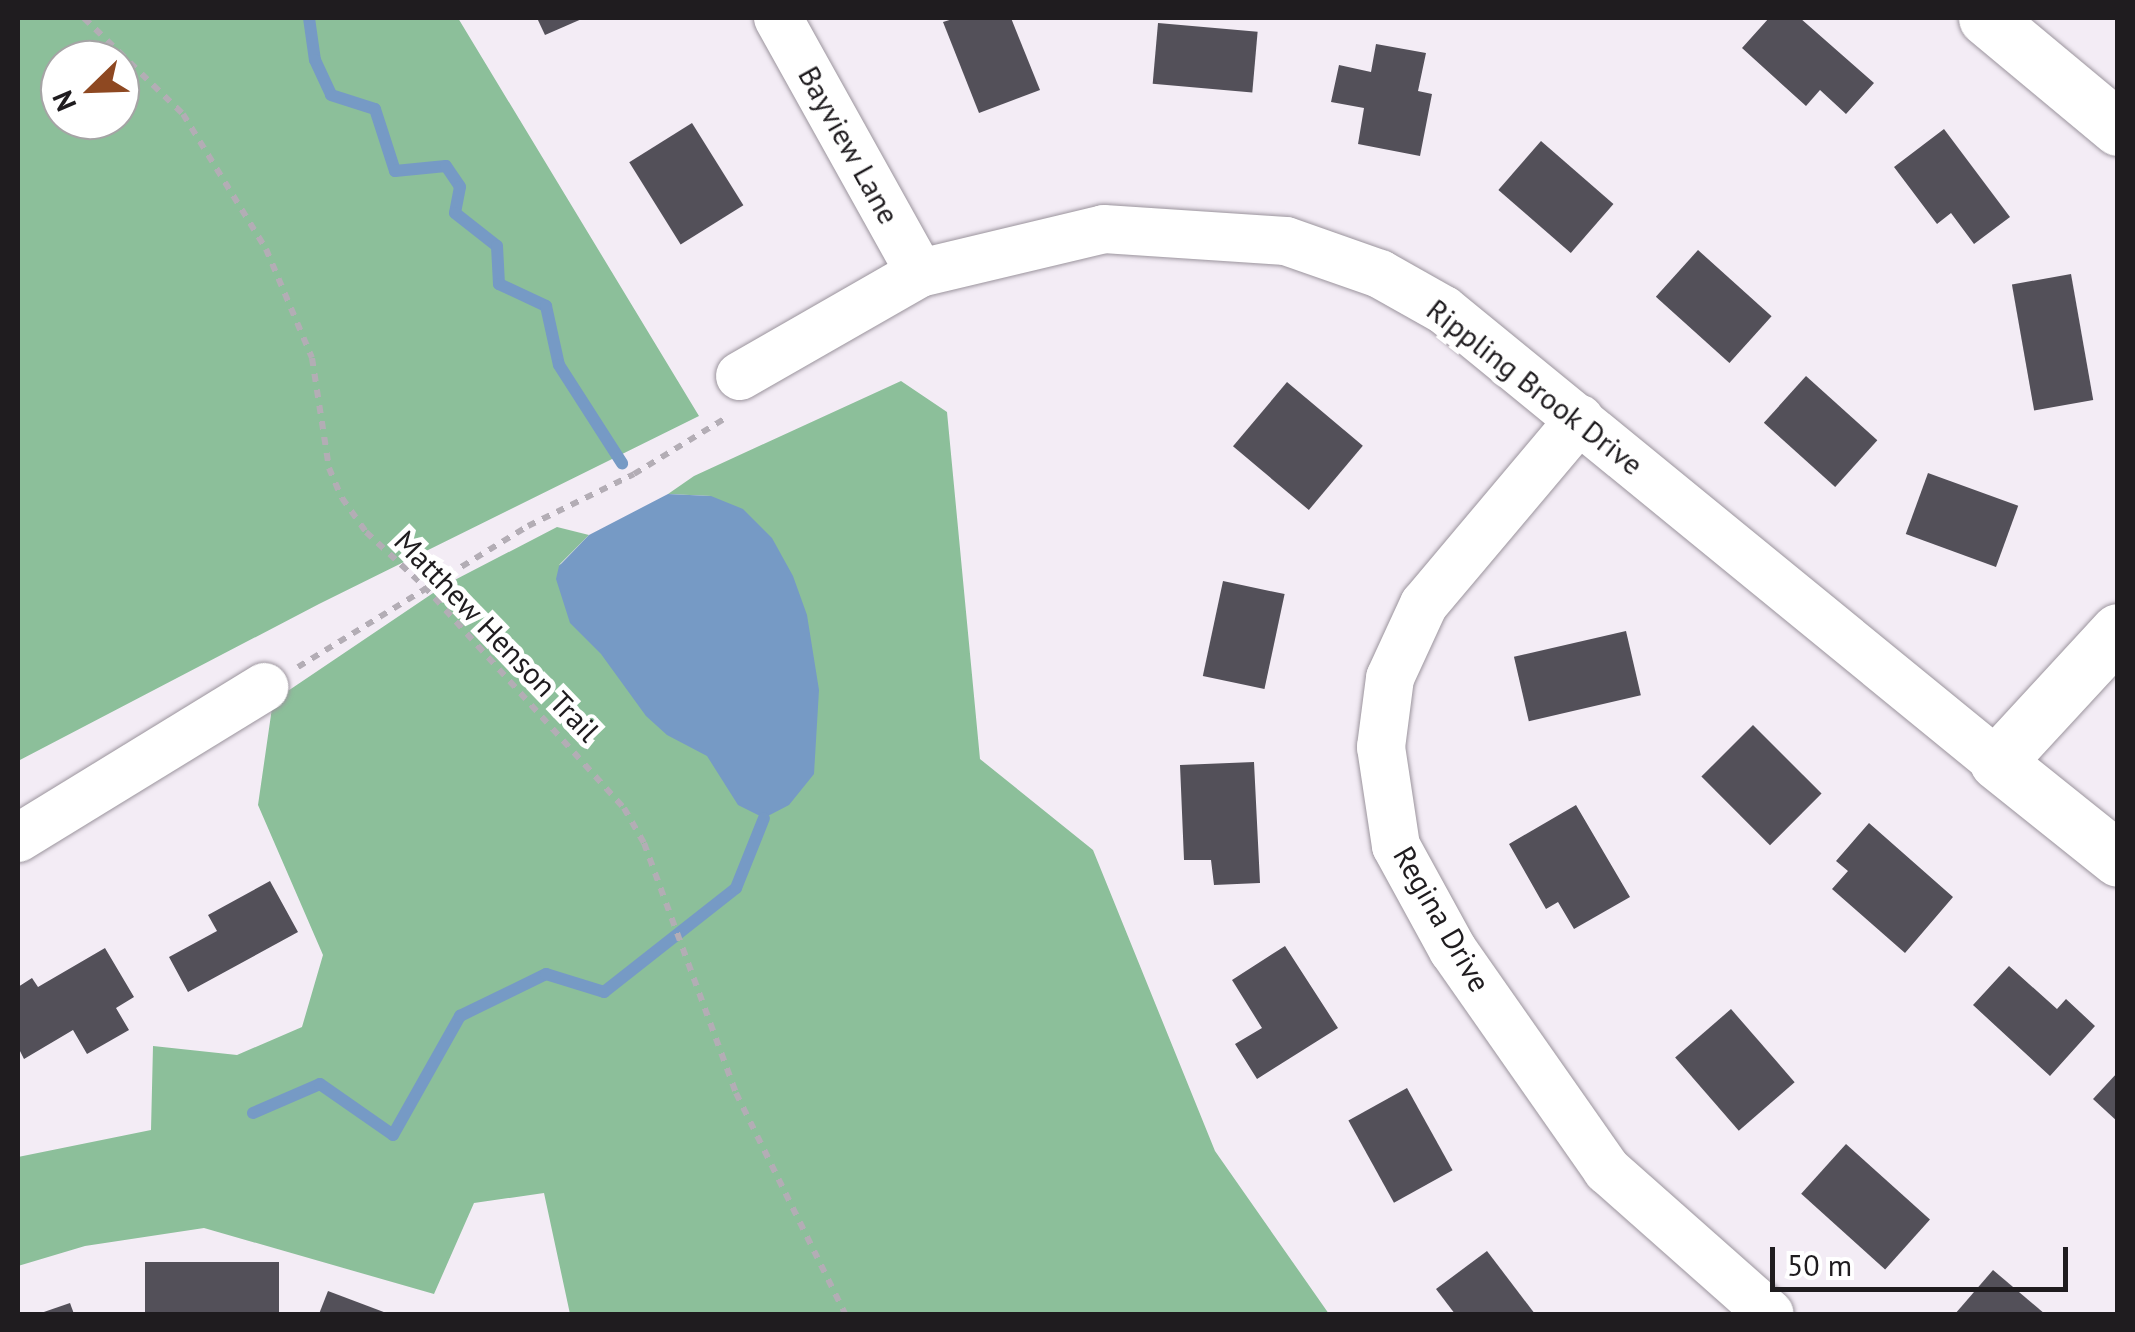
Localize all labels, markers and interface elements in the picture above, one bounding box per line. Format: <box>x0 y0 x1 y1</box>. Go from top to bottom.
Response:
north arrow <box>40 40 140 140</box>
street label: Bayview Lane <box>791 60 907 230</box>
text: N <box>43 85 84 117</box>
street label: Rippling Brook Drive <box>1419 291 1651 483</box>
street label: Matthew Henson Trail <box>387 523 607 749</box>
street label: Regina Drive <box>1386 840 1498 998</box>
scale bar <box>1775 1227 2072 1289</box>
text: 50 m <box>1787 1245 1852 1284</box>

